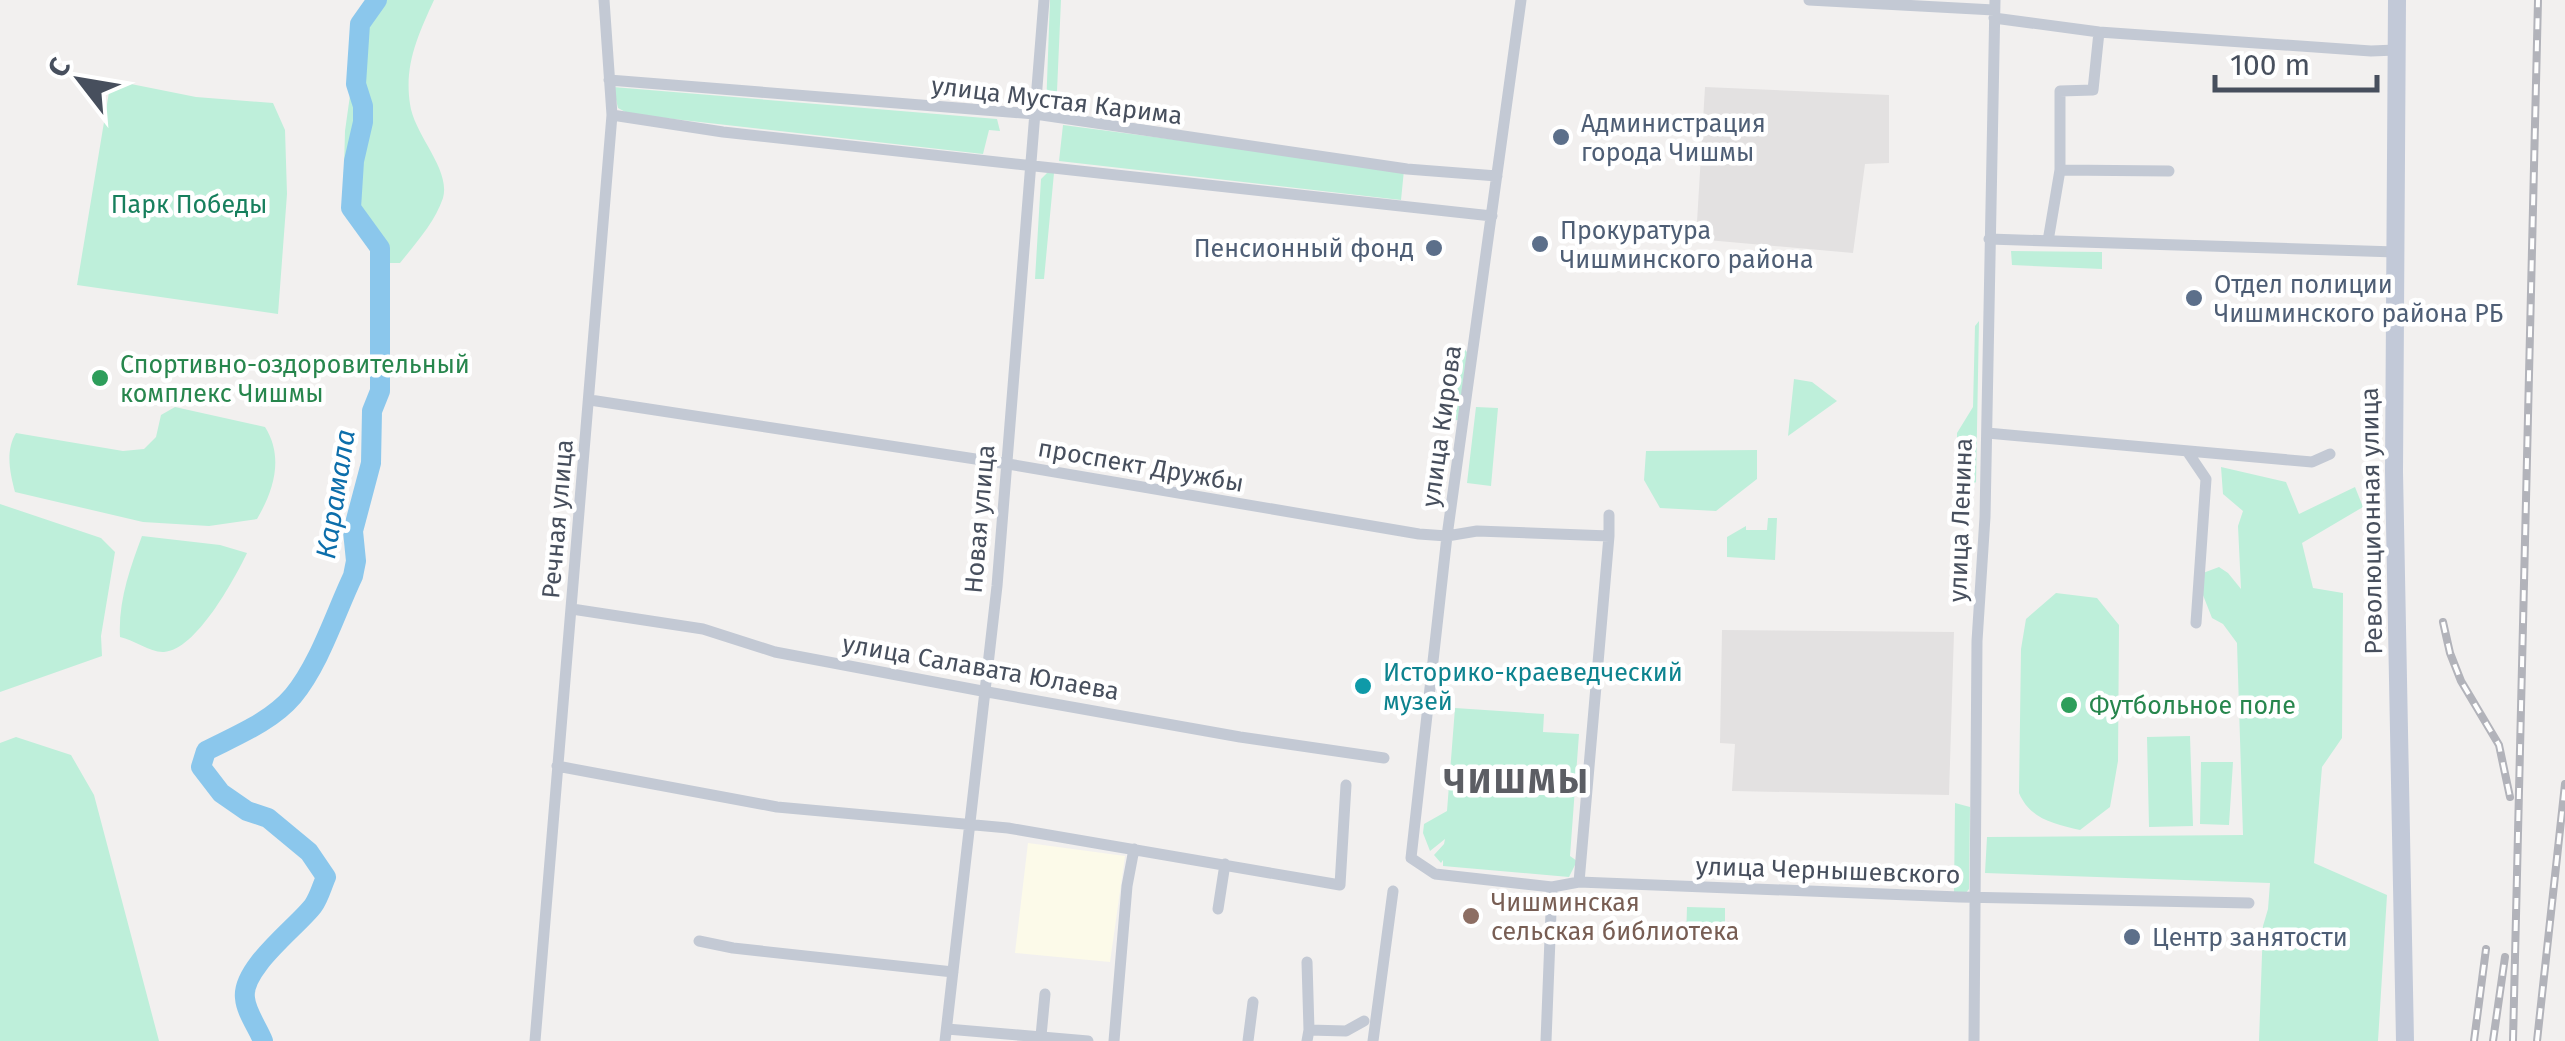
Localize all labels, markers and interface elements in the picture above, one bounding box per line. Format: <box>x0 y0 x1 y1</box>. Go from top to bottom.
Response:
north arrow <box>30 30 130 130</box>
scale bar <box>2215 30 2378 92</box>
text: 100 m <box>2230 47 2310 83</box>
text: С <box>41 52 77 83</box>
street label: улица Мустая Карима <box>930 71 1184 131</box>
place label: Администрация города Чишмы <box>1581 109 1766 168</box>
marker: Администрация города Чишмы <box>1550 126 1572 148</box>
park label: Парк Победы <box>111 190 267 220</box>
place label: Прокуратура Чишминского района <box>1560 216 1814 275</box>
marker: Прокуратура Чишминского района <box>1529 233 1551 255</box>
place label: Пенсионный фонд <box>1194 234 1414 264</box>
marker: Пенсионный фонд <box>1423 237 1445 259</box>
place label: Отдел полиции Чишминского района РБ <box>2214 270 2503 329</box>
marker: Отдел полиции Чишминского района РБ <box>2183 287 2205 309</box>
street label: улица Кирова <box>1416 343 1468 509</box>
place label: Спортивно-оздоровительный комплекс Чишмы <box>120 350 470 409</box>
marker: Спортивно-оздоровительный комплекс Чишмы <box>89 367 111 389</box>
street label: Революционная улица <box>2355 387 2389 655</box>
water label: Карамала <box>309 427 362 561</box>
street label: проспект Дружбы <box>1036 433 1246 499</box>
street label: улица Ленина <box>1943 437 1979 603</box>
street label: Речная улица <box>536 438 580 600</box>
street label: Новая улица <box>959 444 1001 595</box>
street label: улица Салавата Юлаева <box>840 629 1122 707</box>
place label: Историко-краеведческий музей <box>1383 658 1683 717</box>
marker: Историко-краеведческий музей <box>1352 675 1374 697</box>
place label: Футбольное поле <box>2089 691 2296 721</box>
marker: Футбольное поле <box>2058 694 2080 716</box>
district label: ЧИШМЫ <box>1444 760 1590 802</box>
street label: улица Чернышевского <box>1695 851 1961 891</box>
place label: Чишминская сельская библиотека <box>1491 888 1739 947</box>
marker: Чишминская сельская библиотека <box>1460 905 1482 927</box>
place label: Центр занятости <box>2152 923 2348 953</box>
marker: Центр занятости <box>2121 926 2143 948</box>

